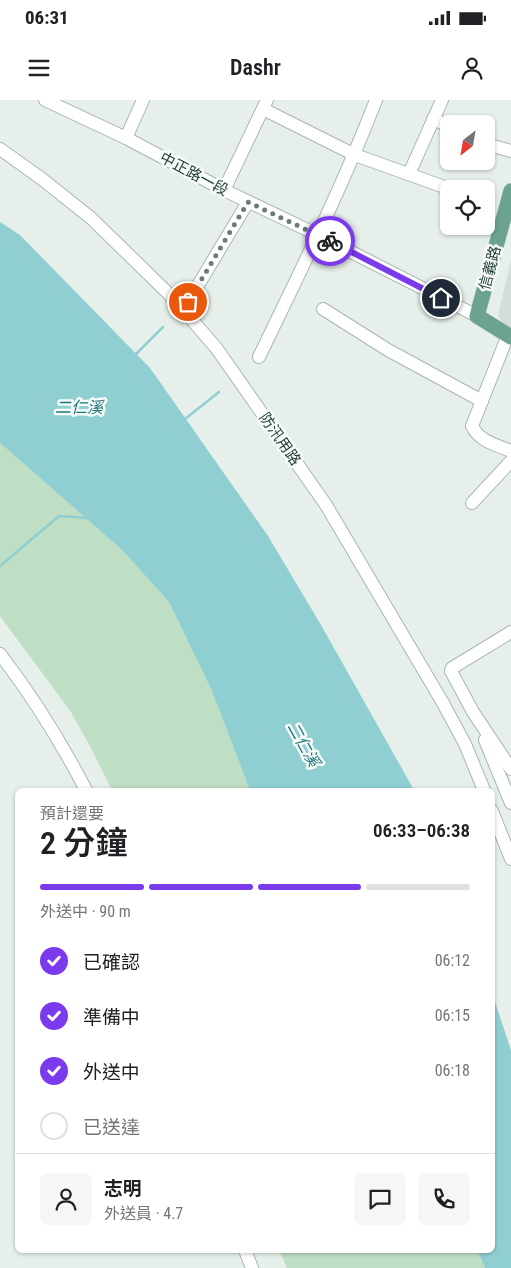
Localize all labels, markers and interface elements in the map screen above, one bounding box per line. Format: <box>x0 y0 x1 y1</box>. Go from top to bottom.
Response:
text: 06:31 <box>25 6 69 29</box>
icon: menu <box>25 54 53 82</box>
icon: person <box>458 54 486 82</box>
text: Dashr <box>230 55 281 80</box>
north arrow <box>440 115 495 170</box>
map controls <box>440 115 495 235</box>
street label: 中正路一段 <box>157 148 231 200</box>
button: locate <box>440 180 495 235</box>
courier <box>305 216 355 266</box>
icon: bike <box>316 227 344 255</box>
street label: 信義路 <box>475 244 505 292</box>
pin <box>420 277 462 319</box>
pin <box>167 281 209 323</box>
icon: home <box>427 284 455 312</box>
icon: bag <box>174 288 202 316</box>
water label: 二仁溪 <box>55 398 105 417</box>
street label: 防汛用路 <box>255 409 305 469</box>
water label: 二仁溪 <box>284 719 324 772</box>
text: 預計還要 <box>40 804 104 823</box>
text: 06:33–06:38 <box>373 819 470 842</box>
text: 2 分鐘 <box>40 824 127 862</box>
text: 外送中 · 90 m <box>40 902 131 921</box>
icon: check <box>40 947 68 975</box>
text: 已確認 <box>83 951 140 974</box>
text: 06:12 <box>435 951 470 970</box>
icon: check <box>40 1002 68 1030</box>
text: 準備中 <box>83 1006 140 1029</box>
text: 06:15 <box>435 1006 470 1025</box>
icon: check <box>40 1057 68 1085</box>
text: 外送中 <box>83 1061 140 1084</box>
text: 06:18 <box>435 1061 470 1080</box>
text: 已送達 <box>83 1116 140 1139</box>
button: person <box>40 1173 92 1225</box>
button: chat <box>354 1173 406 1225</box>
button: phone <box>418 1173 470 1225</box>
text: 志明 <box>104 1177 142 1200</box>
text: 外送員 · 4.7 <box>104 1204 183 1223</box>

